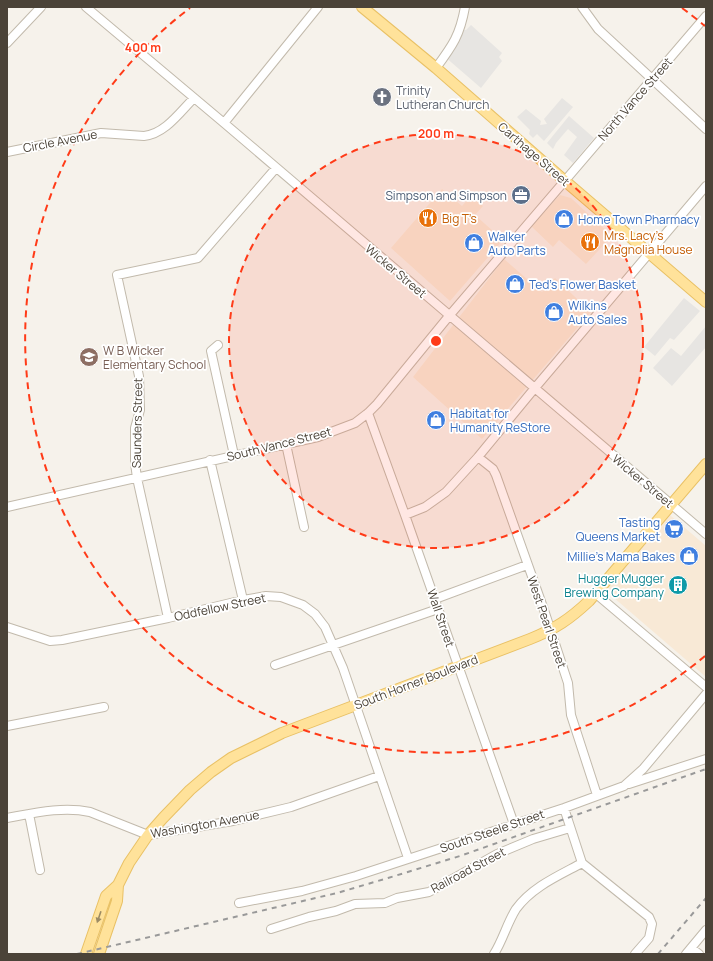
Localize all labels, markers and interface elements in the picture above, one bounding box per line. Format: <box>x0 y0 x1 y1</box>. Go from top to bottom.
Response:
text: 400 m <box>125 39 161 56</box>
street label: North Vance Street <box>594 53 676 144</box>
place label: Trinity Lutheran Church <box>396 82 489 113</box>
church icon: Trinity Lutheran Church <box>371 86 393 108</box>
street label: Carthage Street <box>494 118 574 190</box>
street label: Circle Avenue <box>21 125 99 157</box>
text: 200 m <box>418 125 454 142</box>
office icon: Simpson and Simpson <box>510 184 532 206</box>
place label: Simpson and Simpson <box>385 187 507 204</box>
restaurant icon: Big T’s <box>417 207 439 229</box>
shop icon: Home Town Pharmacy <box>553 208 575 230</box>
place label: Big T’s <box>442 210 477 227</box>
place label: Home Town Pharmacy <box>578 211 700 228</box>
place label: Mrs. Lacy’s Magnolia House <box>604 227 692 258</box>
place label: Walker Auto Parts <box>488 228 546 259</box>
restaurant icon: Mrs. Lacy’s Magnolia House <box>579 231 601 253</box>
shop icon: Walker Auto Parts <box>463 232 485 254</box>
street label: Wicker Street <box>362 240 430 302</box>
shop icon: Ted's Flower Basket <box>504 273 526 295</box>
place label: Ted's Flower Basket <box>529 276 636 293</box>
place label: Wilkins Auto Sales <box>568 297 627 328</box>
shop icon: Wilkins Auto Sales <box>543 301 565 323</box>
centre of rings <box>429 334 443 348</box>
place label: W B Wicker Elementary School <box>103 342 206 373</box>
school or university icon: W B Wicker Elementary School <box>78 346 100 368</box>
street label: Saunders Street <box>128 377 146 468</box>
place label: Habitat for Humanity ReStore <box>450 405 550 436</box>
shop icon: Habitat for Humanity ReStore <box>425 409 447 431</box>
street label: South Vance Street <box>225 423 333 465</box>
street label: Wicker Street <box>609 450 677 512</box>
place label: Tasting Queens Market <box>576 514 660 545</box>
supermarket icon: Tasting Queens Market <box>663 518 685 540</box>
shop icon: Millie's Mama Bakes <box>678 545 700 567</box>
place label: Millie's Mama Bakes <box>567 548 675 565</box>
place label: Hugger Mugger Brewing Company <box>564 570 665 601</box>
street label: West Pearl Street <box>523 574 571 671</box>
building icon: Hugger Mugger Brewing Company <box>667 574 689 596</box>
street label: Wall Street <box>423 587 459 650</box>
street label: Oddfellow Street <box>173 589 268 625</box>
street label: South Horner Boulevard <box>352 651 480 713</box>
street label: South Steele Street <box>438 805 547 857</box>
street label: Washington Avenue <box>149 806 261 842</box>
street label: Railroad Street <box>428 843 509 897</box>
one-way arrow <box>95 912 101 924</box>

